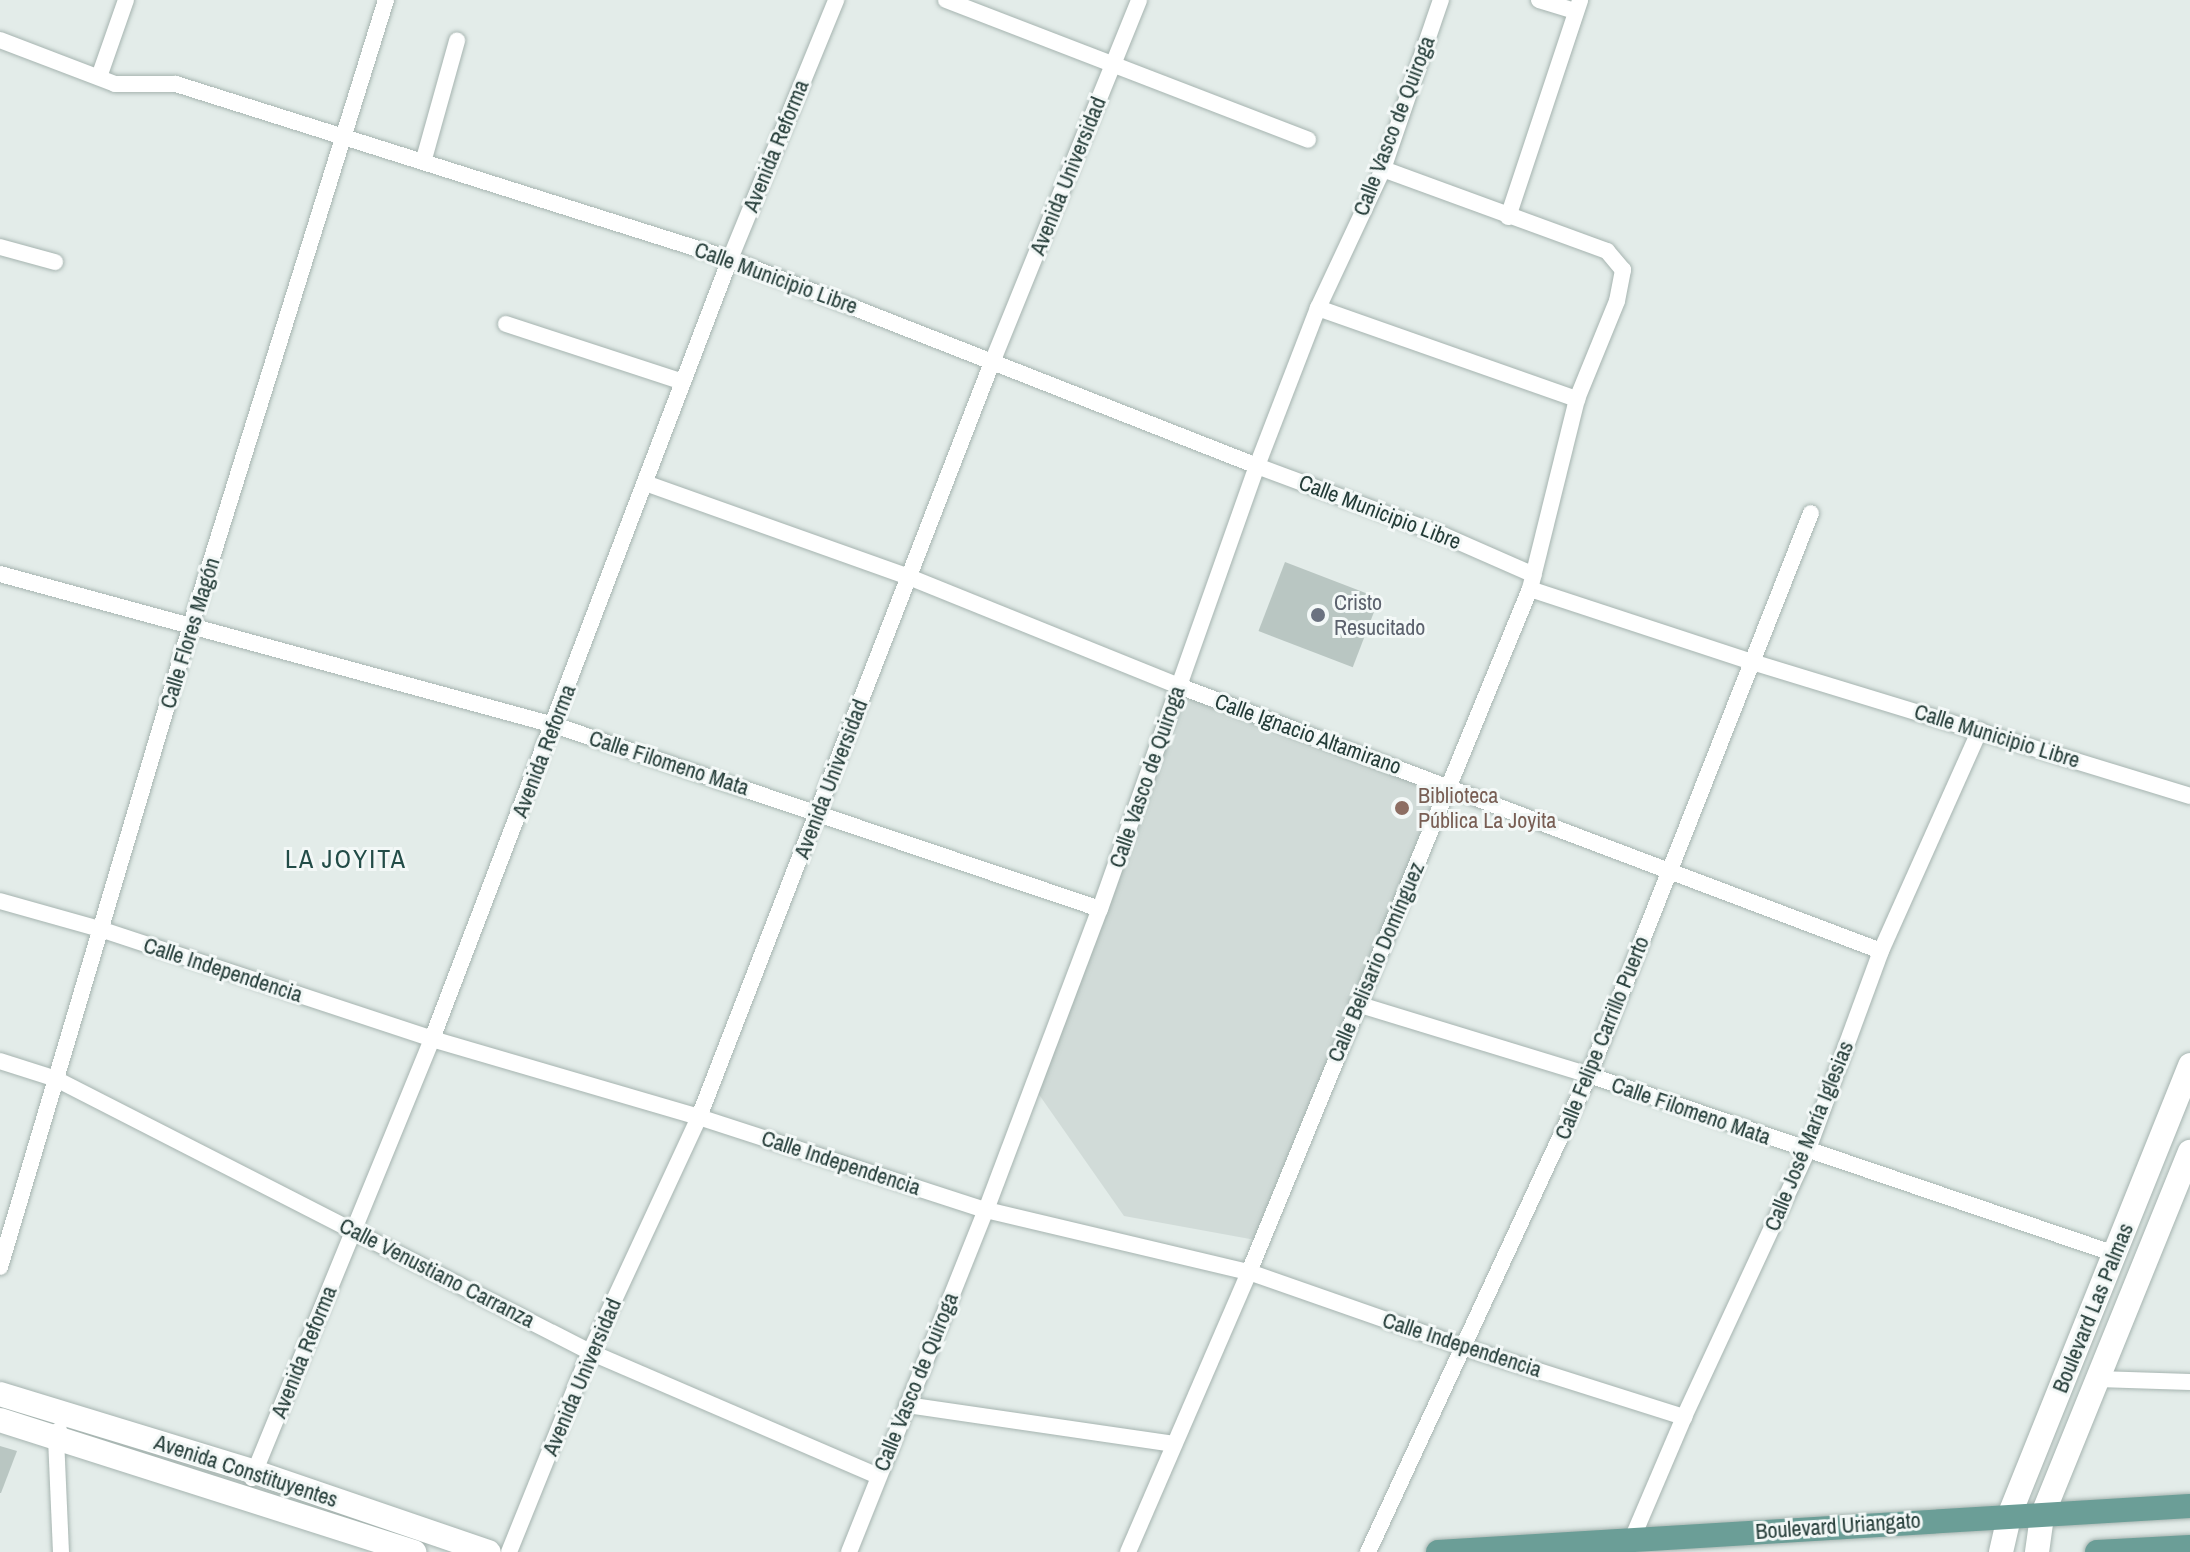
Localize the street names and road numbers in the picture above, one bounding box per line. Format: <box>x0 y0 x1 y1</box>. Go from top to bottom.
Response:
street label: Calle Vasco de Quiroga <box>1348 32 1440 220</box>
street label: Avenida Reforma <box>738 76 814 216</box>
street label: Avenida Universidad <box>1024 93 1112 259</box>
street label: Calle Municipio Libre <box>691 236 861 320</box>
street label: Calle Municipio Libre <box>1295 469 1465 555</box>
street label: Calle Flores Magón <box>155 554 225 712</box>
street label: Avenida Reforma <box>507 681 581 821</box>
street label: Calle Vasco de Quiroga <box>1104 683 1190 871</box>
street label: Calle Ignacio Altamirano <box>1211 688 1405 780</box>
street label: Avenida Universidad <box>789 696 873 862</box>
street label: Calle Municipio Libre <box>1911 698 2083 774</box>
street label: Calle Filomeno Mata <box>586 725 752 801</box>
street label: Calle Belisario Domínguez <box>1322 858 1430 1066</box>
street label: Calle Independencia <box>140 932 306 1008</box>
street label: Calle Felipe Carrillo Puerto <box>1549 933 1655 1143</box>
street label: Calle José María Iglesias <box>1759 1037 1859 1235</box>
street label: Calle Filomeno Mata <box>1608 1071 1774 1151</box>
street label: Calle Independencia <box>758 1125 924 1201</box>
street label: Calle Venustiano Carranza <box>335 1212 539 1334</box>
street label: Boulevard Las Palmas <box>2047 1219 2139 1397</box>
street label: Avenida Reforma <box>266 1282 342 1422</box>
street label: Calle Vasco de Quiroga <box>868 1289 964 1475</box>
street label: Avenida Universidad <box>537 1294 627 1460</box>
street label: Calle Independencia <box>1379 1307 1545 1383</box>
street label: Avenida Constituyentes <box>151 1429 341 1513</box>
street label: Boulevard Uriangato <box>1755 1507 1921 1545</box>

